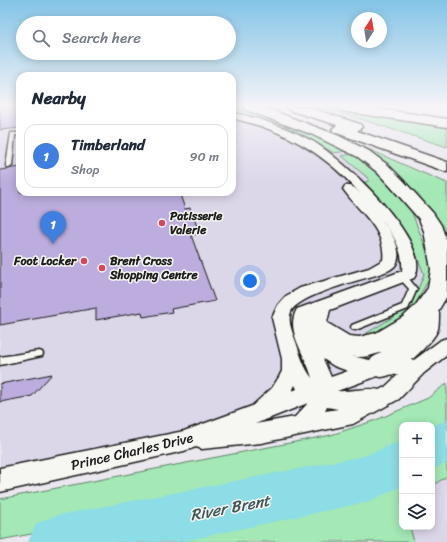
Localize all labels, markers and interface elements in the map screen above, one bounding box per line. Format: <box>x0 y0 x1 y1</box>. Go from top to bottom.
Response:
north arrow <box>351 12 387 48</box>
search box <box>16 16 236 60</box>
text: Search here <box>62 25 141 51</box>
icon: search <box>30 27 52 49</box>
text: Nearby <box>32 83 86 113</box>
text: Timberland <box>71 132 145 158</box>
text: 1 <box>43 145 49 168</box>
text: 90 m <box>189 145 219 168</box>
text: Shop <box>71 158 99 181</box>
place label: Patisserie Valerie <box>170 205 223 241</box>
pin: 1 <box>40 211 66 244</box>
marker: Patisserie Valerie <box>157 218 167 228</box>
place label: Foot Locker <box>13 250 77 272</box>
place label: Brent Cross Shopping Centre <box>109 250 199 286</box>
marker: Foot Locker <box>79 256 89 266</box>
marker: Brent Cross Shopping Centre <box>97 263 107 273</box>
your location <box>240 271 260 291</box>
map controls <box>399 422 435 530</box>
button: + <box>399 422 435 458</box>
street label: Prince Charles Drive <box>68 425 196 478</box>
button: − <box>399 458 435 494</box>
water label: River Brent <box>188 485 274 529</box>
button: layers <box>399 494 435 530</box>

